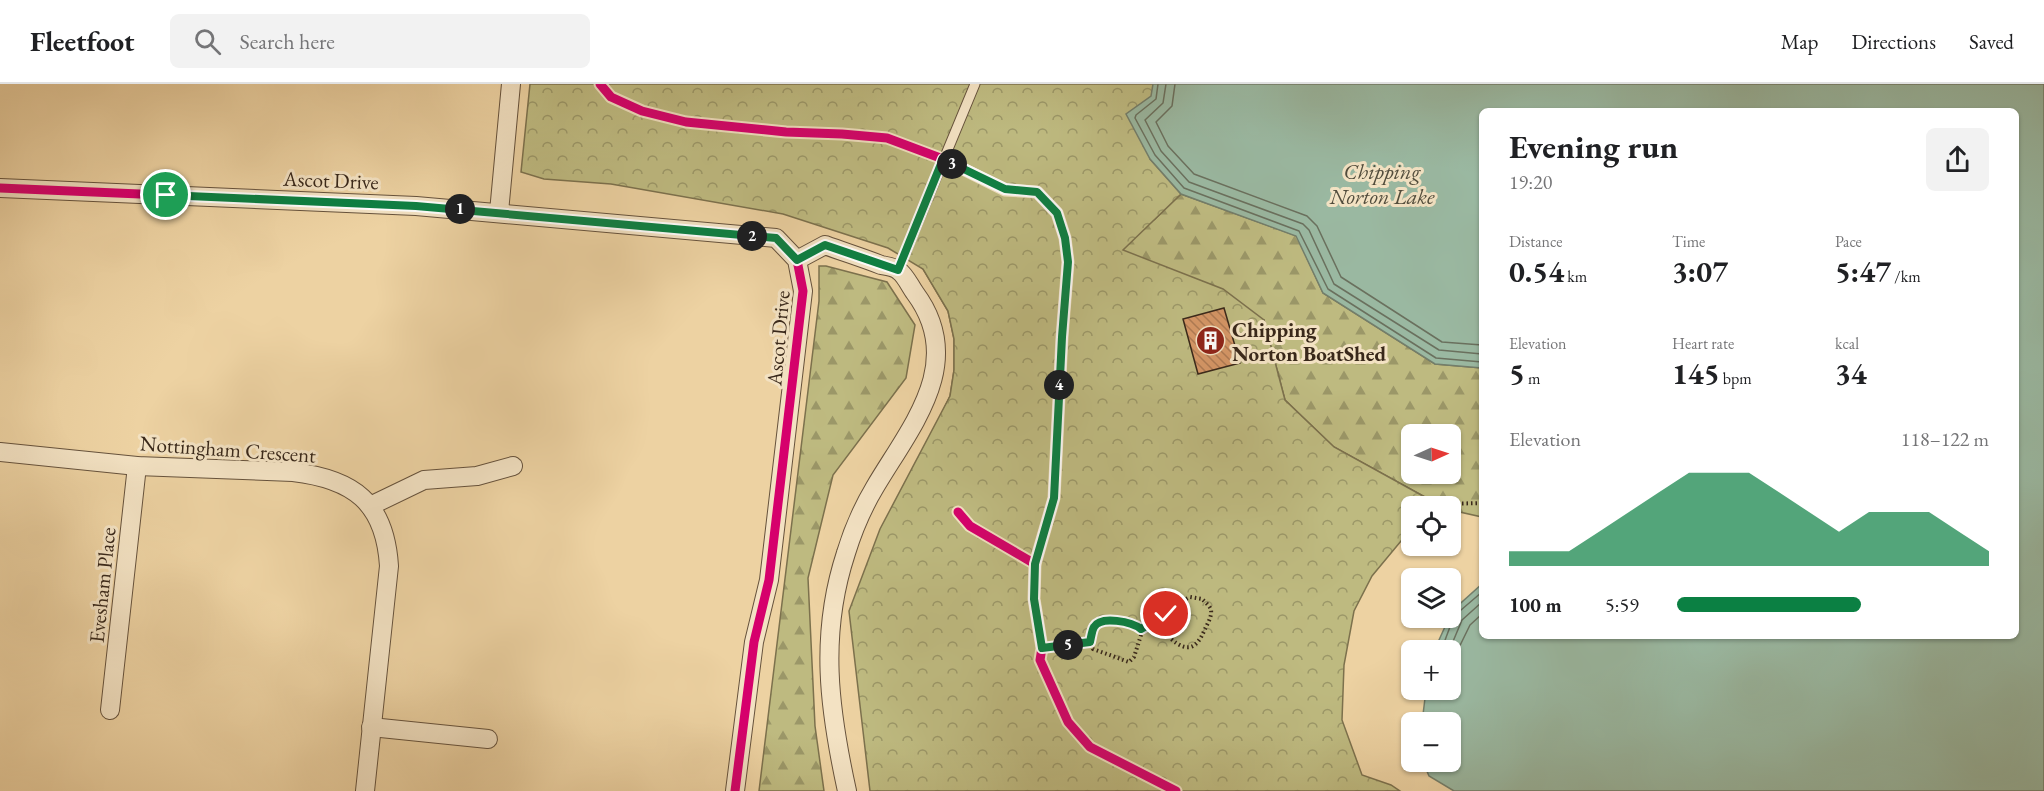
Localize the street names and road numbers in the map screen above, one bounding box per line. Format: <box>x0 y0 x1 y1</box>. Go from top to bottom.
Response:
street label: Ascot Drive <box>282 165 379 195</box>
street label: Ascot Drive <box>760 289 796 388</box>
street label: Nottingham Crescent <box>139 429 317 469</box>
street label: Evesham Place <box>83 526 121 644</box>

